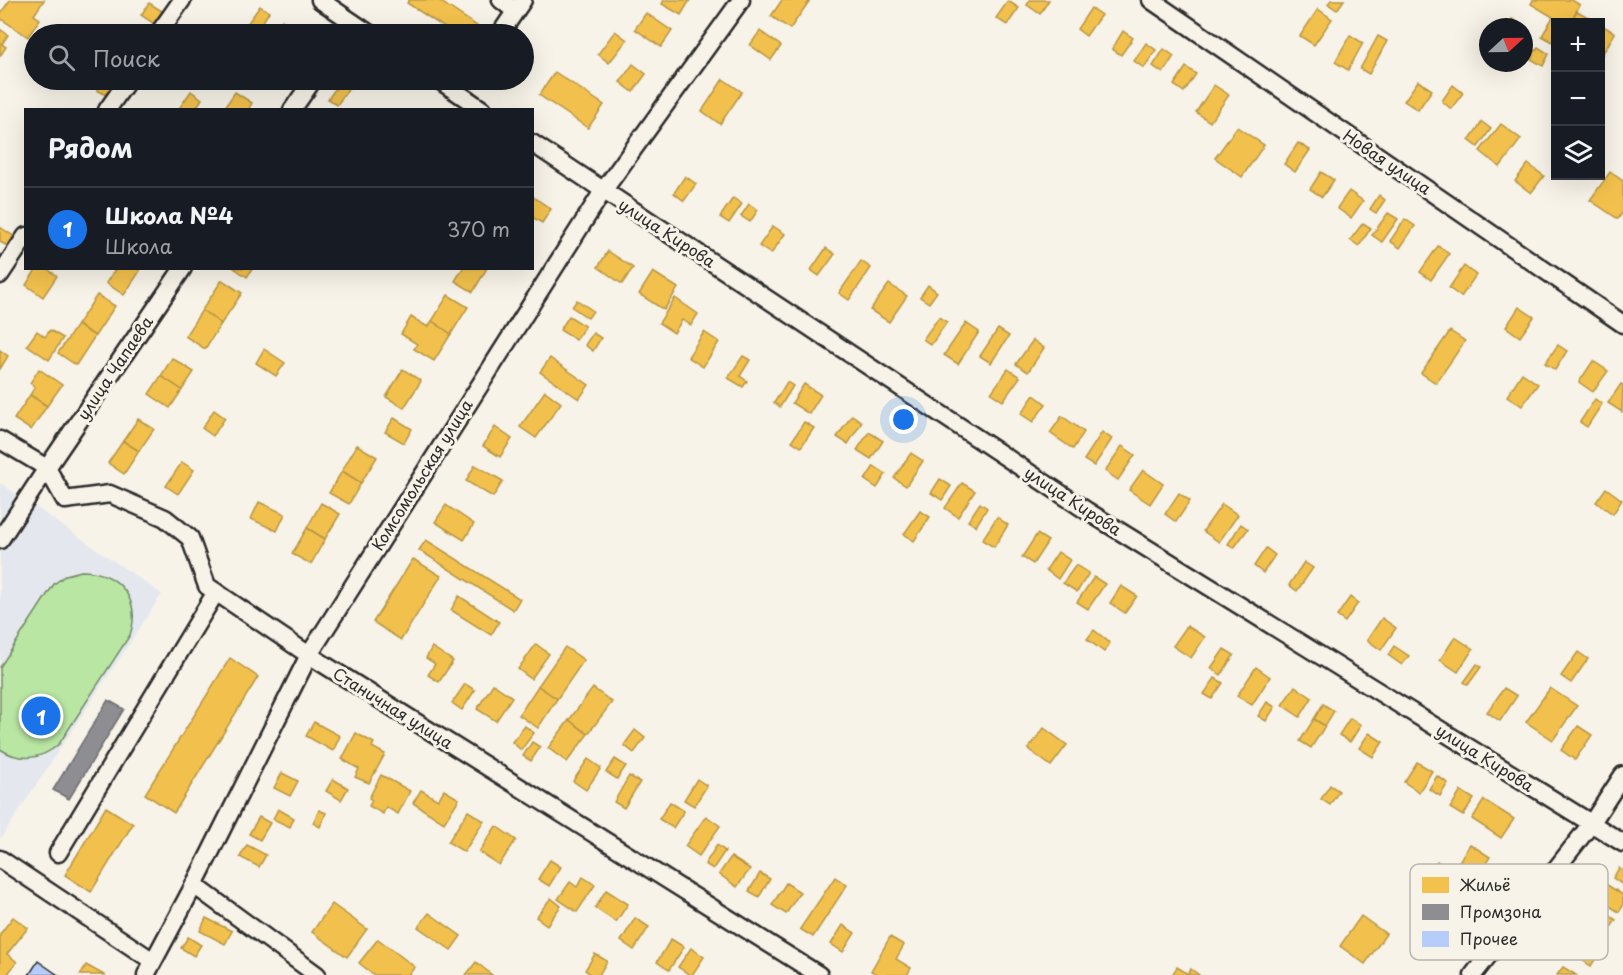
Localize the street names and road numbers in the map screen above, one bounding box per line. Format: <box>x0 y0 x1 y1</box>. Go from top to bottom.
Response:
street label: Новая улица <box>1339 123 1436 200</box>
street label: улица Кирова <box>614 192 721 273</box>
street label: улица Чапаева <box>70 311 158 424</box>
street label: Комсомольская улица <box>365 394 478 555</box>
street label: улица Кирова <box>1020 460 1127 541</box>
street label: Станичная улица <box>329 661 458 754</box>
street label: улица Кирова <box>1432 717 1539 797</box>

